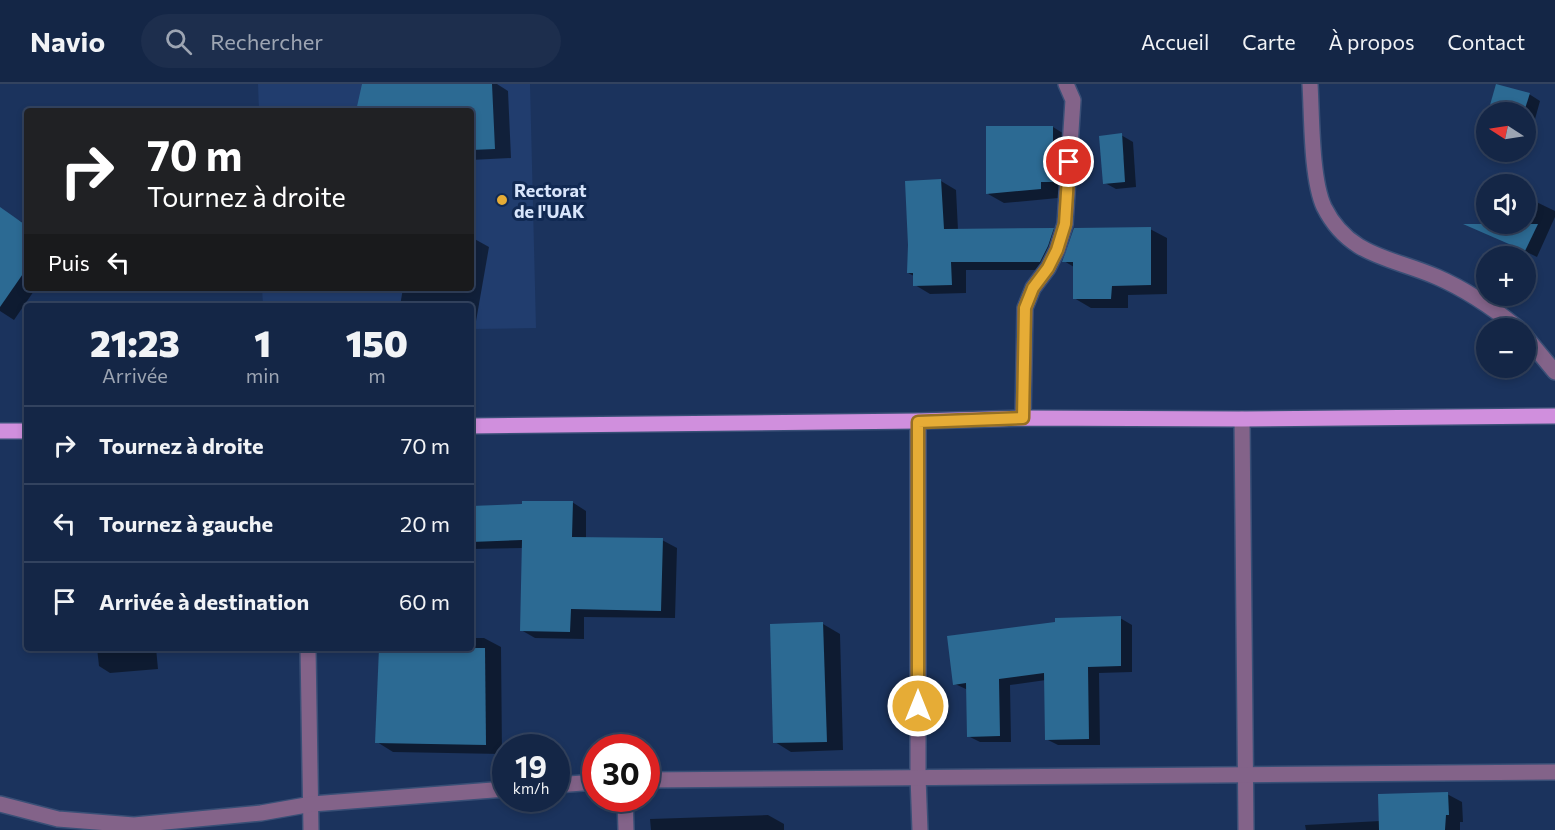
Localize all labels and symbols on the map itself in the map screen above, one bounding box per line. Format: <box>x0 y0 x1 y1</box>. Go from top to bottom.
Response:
north arrow <box>1476 102 1536 162</box>
pin <box>1043 136 1094 187</box>
place label: Rectorat de l'UAK <box>514 179 587 222</box>
marker: Rectorat de l'UAK <box>495 193 509 207</box>
position arrow <box>886 674 950 738</box>
speed limit sign: 30 <box>582 734 660 812</box>

